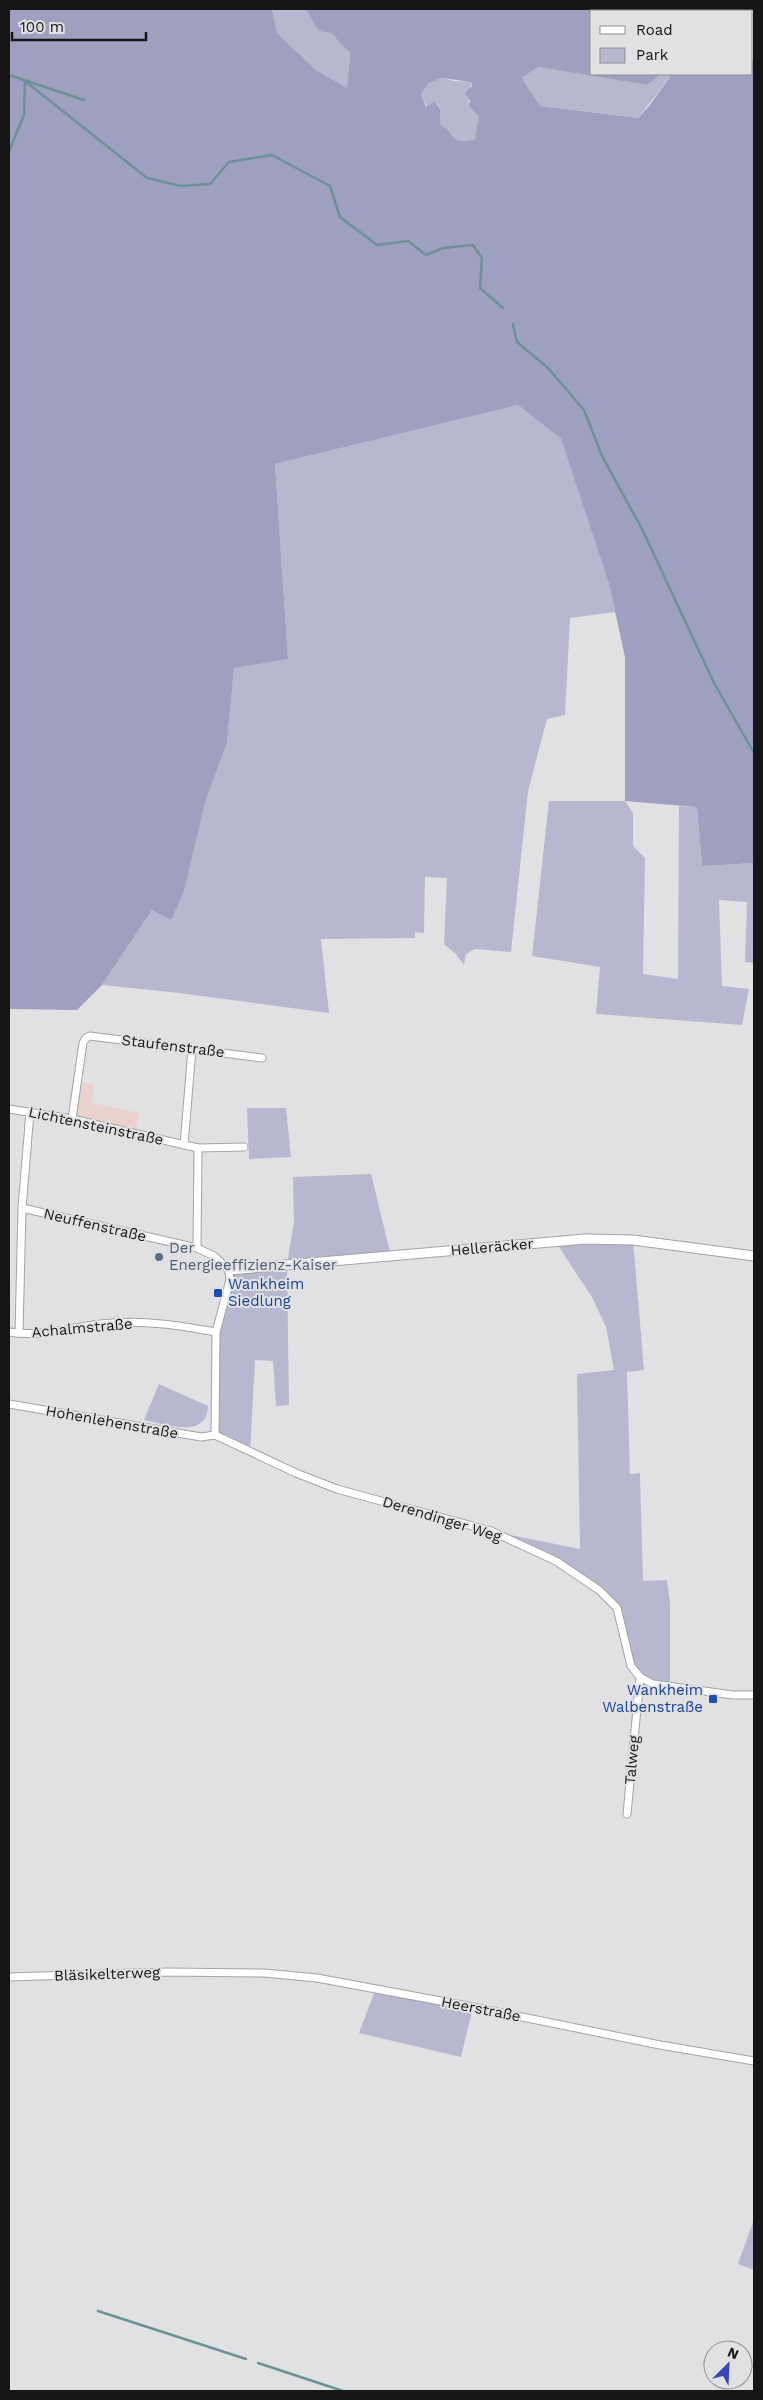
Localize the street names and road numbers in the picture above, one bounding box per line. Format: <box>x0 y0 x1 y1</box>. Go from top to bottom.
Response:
street label: Staufenstraße <box>120 1031 226 1061</box>
street label: Lichtensteinstraße <box>27 1103 165 1149</box>
street label: Neuffenstraße <box>42 1204 148 1246</box>
street label: Helleräcker <box>450 1234 534 1260</box>
street label: Achalmstraße <box>31 1315 133 1341</box>
street label: Hohenlehenstraße <box>44 1401 180 1443</box>
street label: Derendinger Weg <box>380 1492 504 1546</box>
street label: Talweg <box>621 1735 643 1785</box>
street label: Bläsikelterweg <box>54 1963 160 1985</box>
street label: Heerstraße <box>440 1992 522 2026</box>

